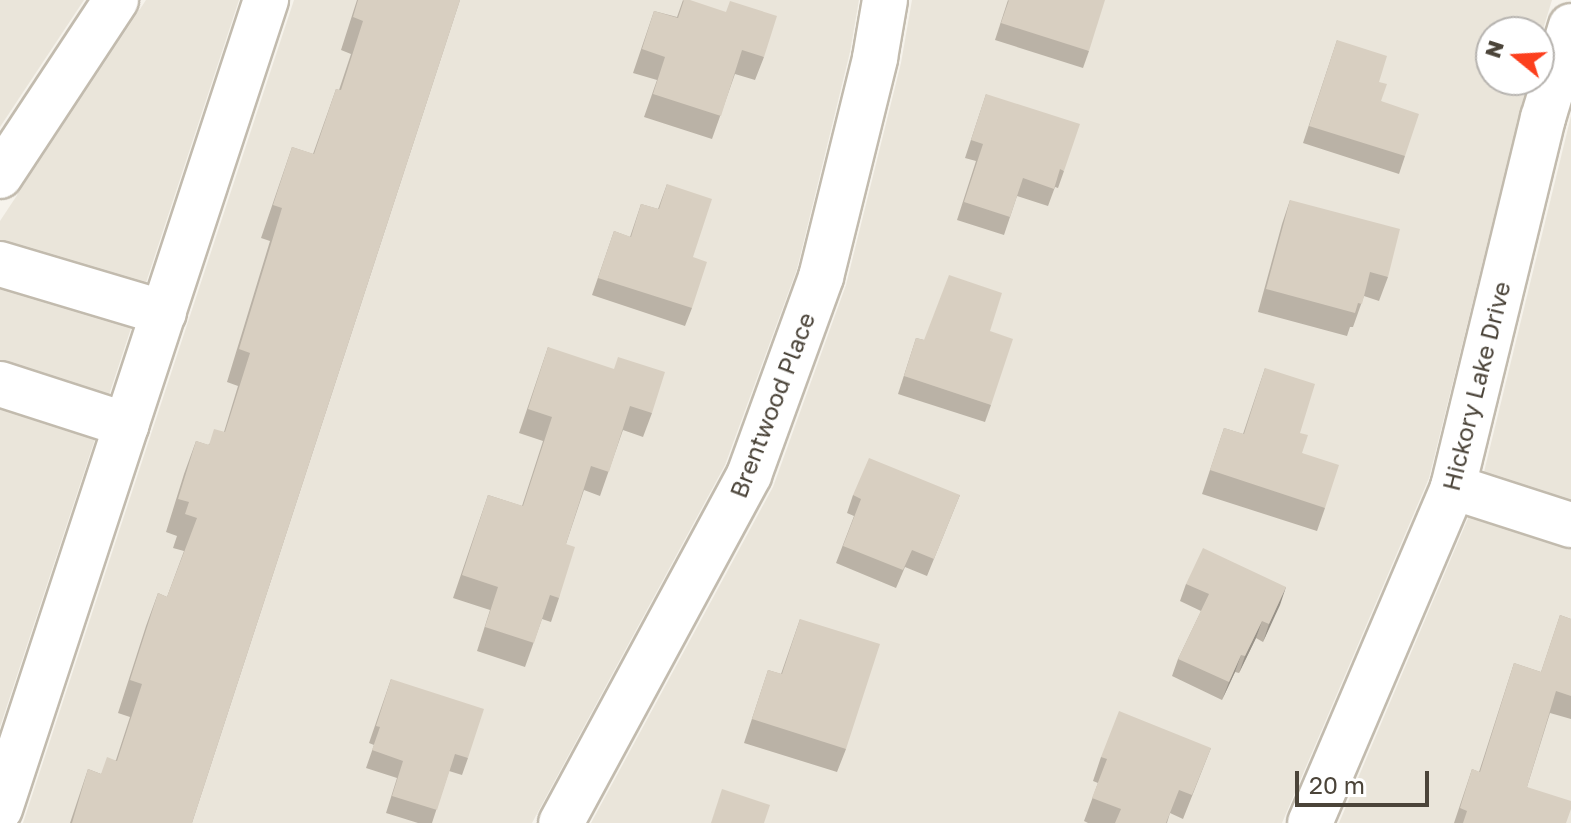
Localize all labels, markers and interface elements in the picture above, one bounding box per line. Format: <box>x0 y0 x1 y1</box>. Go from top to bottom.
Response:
north arrow <box>1475 16 1555 96</box>
text: N <box>1478 37 1509 61</box>
street label: Hickory Lake Drive <box>1436 278 1516 494</box>
street label: Brentwood Place <box>723 308 821 502</box>
scale bar <box>1299 755 1433 805</box>
text: 20 m <box>1309 770 1365 799</box>

